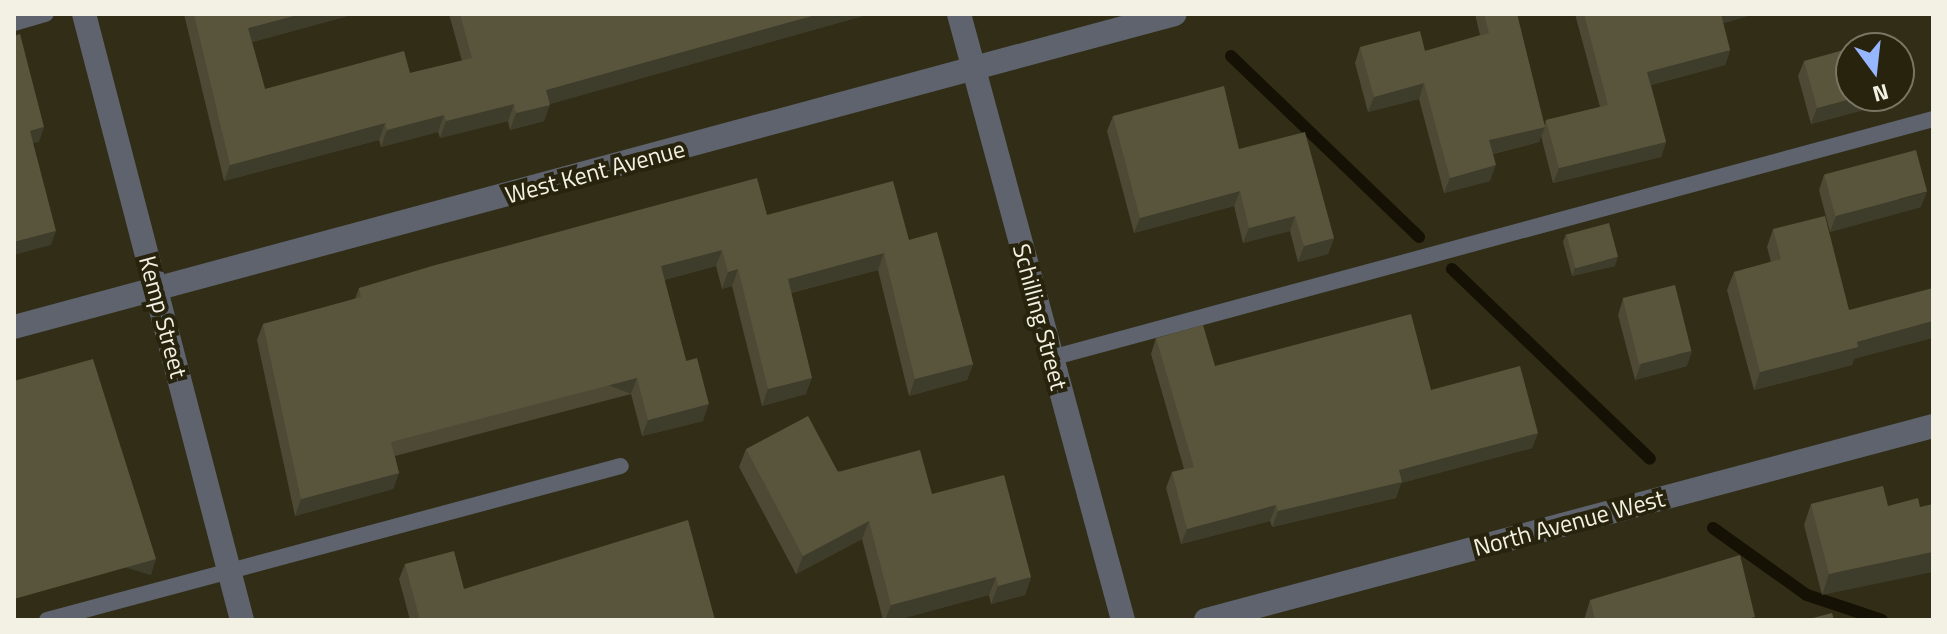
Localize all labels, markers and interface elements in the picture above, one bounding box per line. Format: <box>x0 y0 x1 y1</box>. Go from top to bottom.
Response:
north arrow <box>1835 32 1915 112</box>
text: N <box>1869 75 1892 112</box>
street label: West Kent Avenue <box>502 134 688 210</box>
street label: Schilling Street <box>1007 241 1073 393</box>
street label: Kemp Street <box>133 253 193 381</box>
street label: North Avenue West <box>1470 484 1668 562</box>

